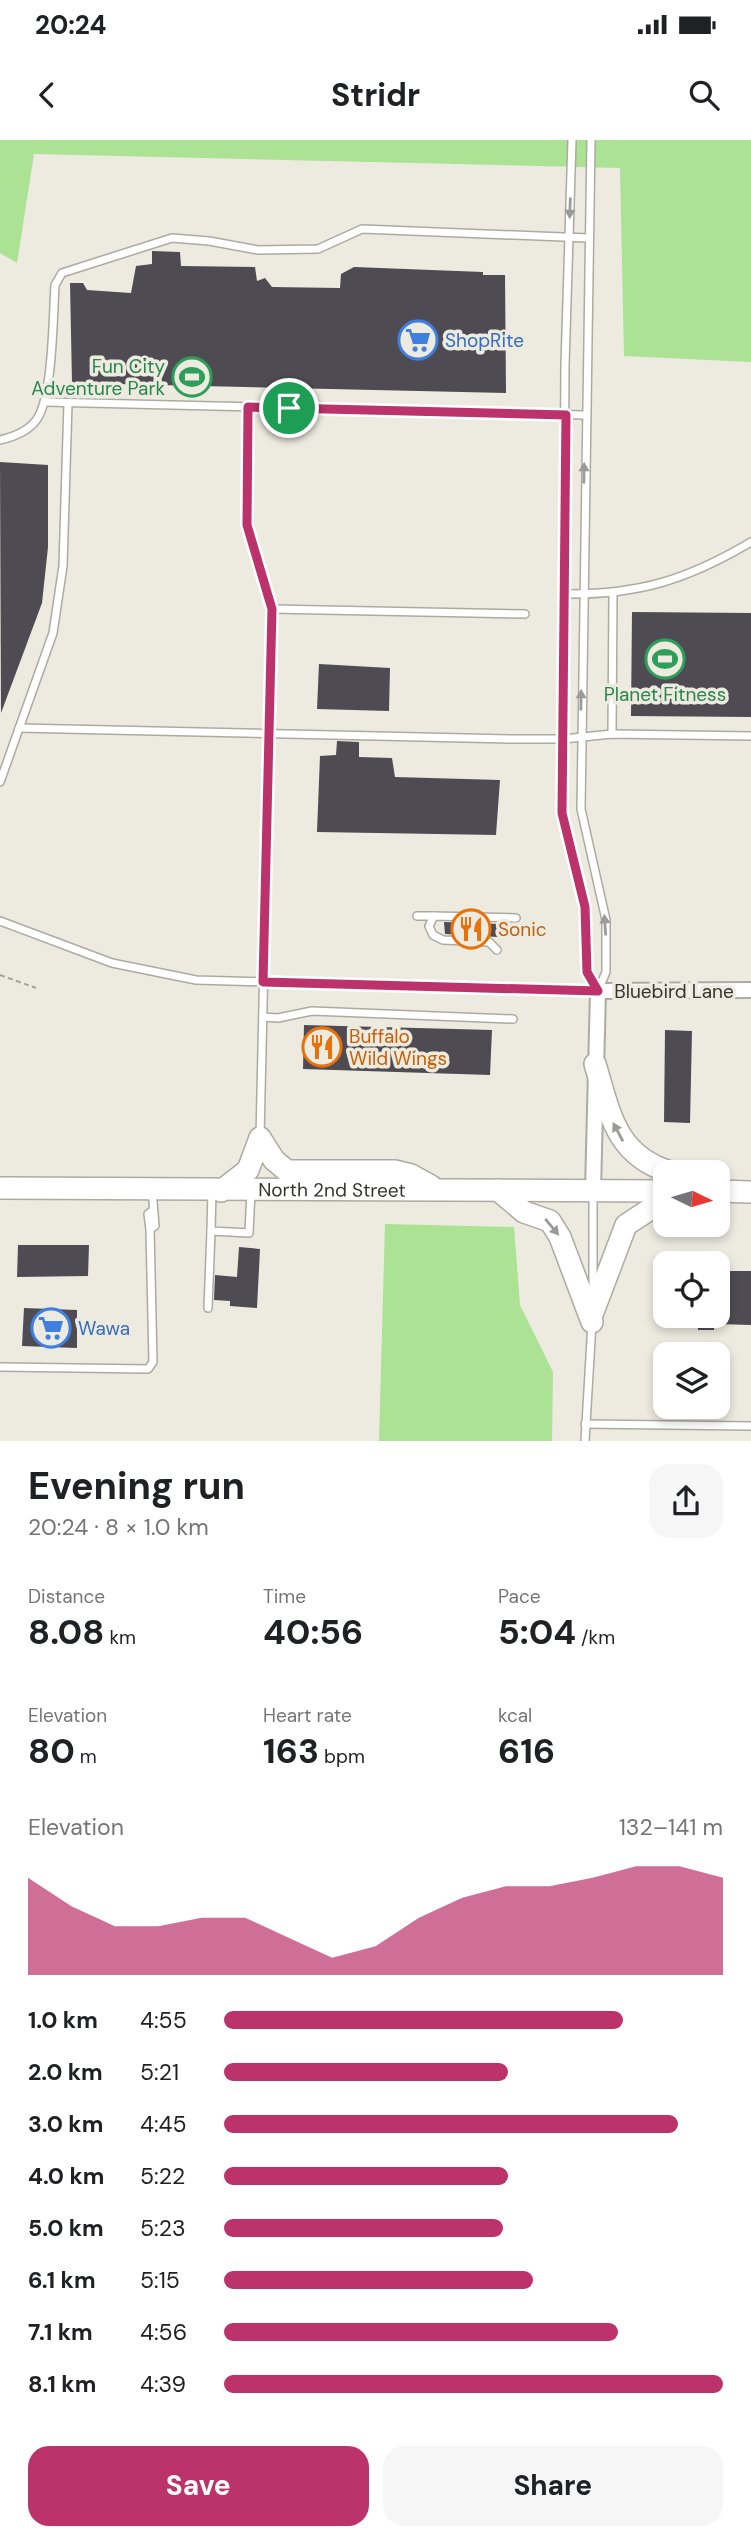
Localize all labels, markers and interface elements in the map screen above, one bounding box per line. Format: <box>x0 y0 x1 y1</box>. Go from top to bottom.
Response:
text: 20:24 <box>35 8 107 42</box>
text: Stridr <box>331 74 420 116</box>
icon: back <box>28 76 66 114</box>
icon: search <box>685 76 723 114</box>
one-way arrow <box>564 197 576 219</box>
supermarket icon: ShopRite <box>397 319 439 361</box>
place label: ShopRite <box>445 328 524 353</box>
place label: Fun City Adventure Park <box>31 354 165 401</box>
sports icon: Fun City Adventure Park <box>171 356 213 398</box>
pin <box>259 378 319 438</box>
icon: arrive <box>270 389 308 427</box>
one-way arrow <box>578 461 590 483</box>
sports icon: Planet Fitness <box>644 638 686 680</box>
place label: Planet Fitness <box>604 682 726 707</box>
one-way arrow <box>575 689 587 711</box>
restaurant icon: Sonic <box>450 908 492 950</box>
one-way arrow <box>600 914 611 936</box>
place label: Sonic <box>498 917 547 942</box>
street label: Bluebird Lane <box>614 979 734 1004</box>
place label: Buffalo Wild Wings <box>349 1024 447 1071</box>
restaurant icon: Buffalo Wild Wings <box>301 1026 343 1068</box>
one-way arrow <box>612 1123 624 1142</box>
north arrow <box>653 1160 730 1237</box>
map controls <box>653 1160 730 1419</box>
street label: North 2nd Street <box>258 1177 406 1203</box>
one-way arrow <box>544 1218 560 1236</box>
button: locate <box>653 1251 730 1328</box>
supermarket icon: Wawa <box>30 1307 72 1349</box>
place label: Wawa <box>78 1316 130 1341</box>
button: layers <box>653 1342 730 1419</box>
text: Evening run <box>28 1461 245 1511</box>
button: share <box>649 1464 723 1538</box>
text: 20:24 · 8 × 1.0 km <box>28 1512 209 1542</box>
text: Distance <box>28 1584 105 1609</box>
text: Time <box>263 1584 306 1609</box>
text: Pace <box>498 1584 541 1609</box>
text: 8.08 <box>28 1609 104 1655</box>
text: 40:56 <box>263 1609 363 1655</box>
text: 5:04 <box>498 1609 576 1655</box>
text: km <box>104 1625 136 1650</box>
text: /km <box>576 1625 615 1650</box>
text: Elevation <box>28 1703 107 1728</box>
text: Heart rate <box>263 1703 352 1728</box>
text: kcal <box>498 1703 532 1728</box>
text: 80 <box>28 1728 75 1774</box>
text: 163 <box>263 1728 319 1774</box>
text: 616 <box>498 1728 555 1774</box>
text: m <box>75 1744 97 1769</box>
text: bpm <box>319 1744 365 1769</box>
text: Elevation <box>28 1812 124 1842</box>
text: 132–141 m <box>619 1812 723 1842</box>
text: 1.0 km <box>28 2005 98 2035</box>
text: 4:55 <box>140 2005 187 2035</box>
text: 2.0 km <box>28 2057 103 2087</box>
text: 5:21 <box>140 2057 179 2087</box>
text: 3.0 km <box>28 2109 103 2139</box>
text: 4:45 <box>140 2109 187 2139</box>
text: 4.0 km <box>28 2161 104 2191</box>
text: 5:22 <box>140 2161 185 2191</box>
text: 5.0 km <box>28 2213 104 2243</box>
text: 5:23 <box>140 2213 186 2243</box>
text: 6.1 km <box>28 2265 96 2295</box>
text: 5:15 <box>140 2265 180 2295</box>
text: 7.1 km <box>28 2317 93 2347</box>
text: 4:56 <box>140 2317 187 2347</box>
text: 8.1 km <box>28 2369 96 2399</box>
text: 4:39 <box>140 2369 186 2399</box>
button: Save <box>28 2446 369 2526</box>
button: Share <box>383 2446 723 2526</box>

